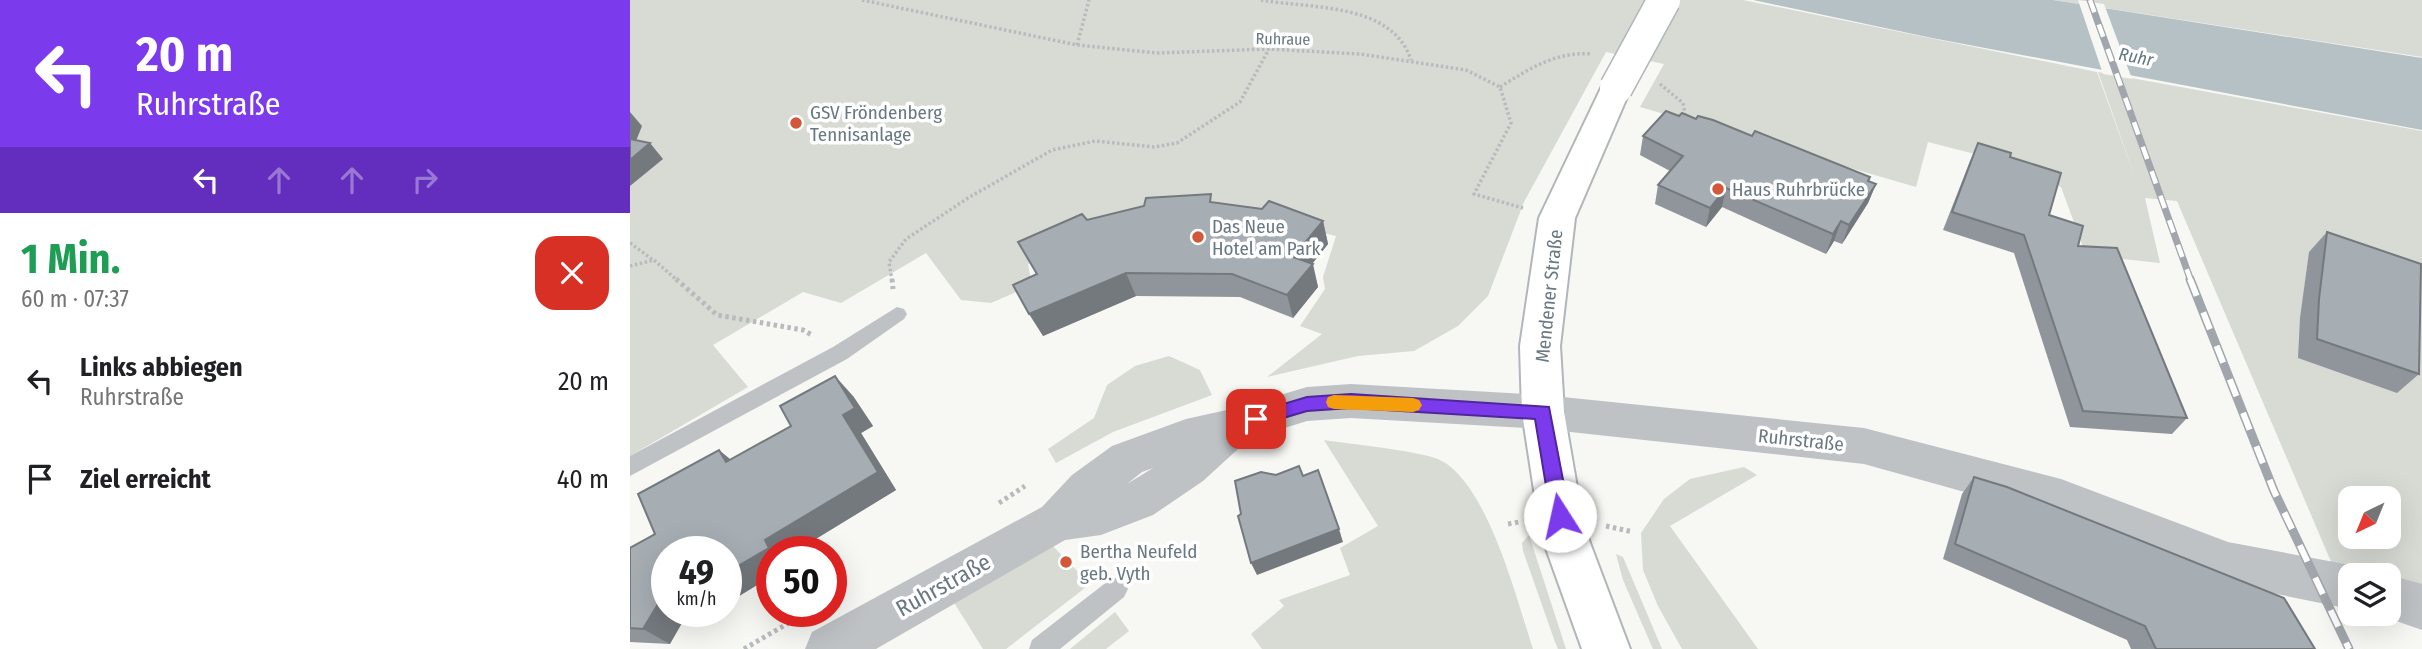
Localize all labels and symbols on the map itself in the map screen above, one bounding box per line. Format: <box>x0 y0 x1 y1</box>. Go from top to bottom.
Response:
street label: Ruhraue <box>1255 29 1311 49</box>
water label: Ruhr <box>2117 43 2156 71</box>
place label: GSV Fröndenberg Tennisanlage <box>810 101 942 146</box>
marker: GSV Fröndenberg Tennisanlage <box>788 115 804 131</box>
place label: Haus Ruhrbrücke <box>1732 178 1865 201</box>
marker: Haus Ruhrbrücke <box>1710 181 1726 197</box>
place label: Das Neue Hotel am Park <box>1212 215 1321 260</box>
street label: Mendener Straße <box>1531 228 1567 364</box>
marker: Das Neue Hotel am Park <box>1190 229 1206 245</box>
pin <box>1226 389 1286 449</box>
street label: Ruhrstraße <box>1757 424 1845 456</box>
position arrow <box>1523 479 1597 553</box>
north arrow <box>2338 486 2401 550</box>
speed limit sign: 50 <box>756 536 847 627</box>
place label: Bertha Neufeld geb. Vyth <box>1080 540 1197 585</box>
street label: Ruhrstraße <box>891 548 995 622</box>
marker: Bertha Neufeld geb. Vyth <box>1058 554 1074 570</box>

